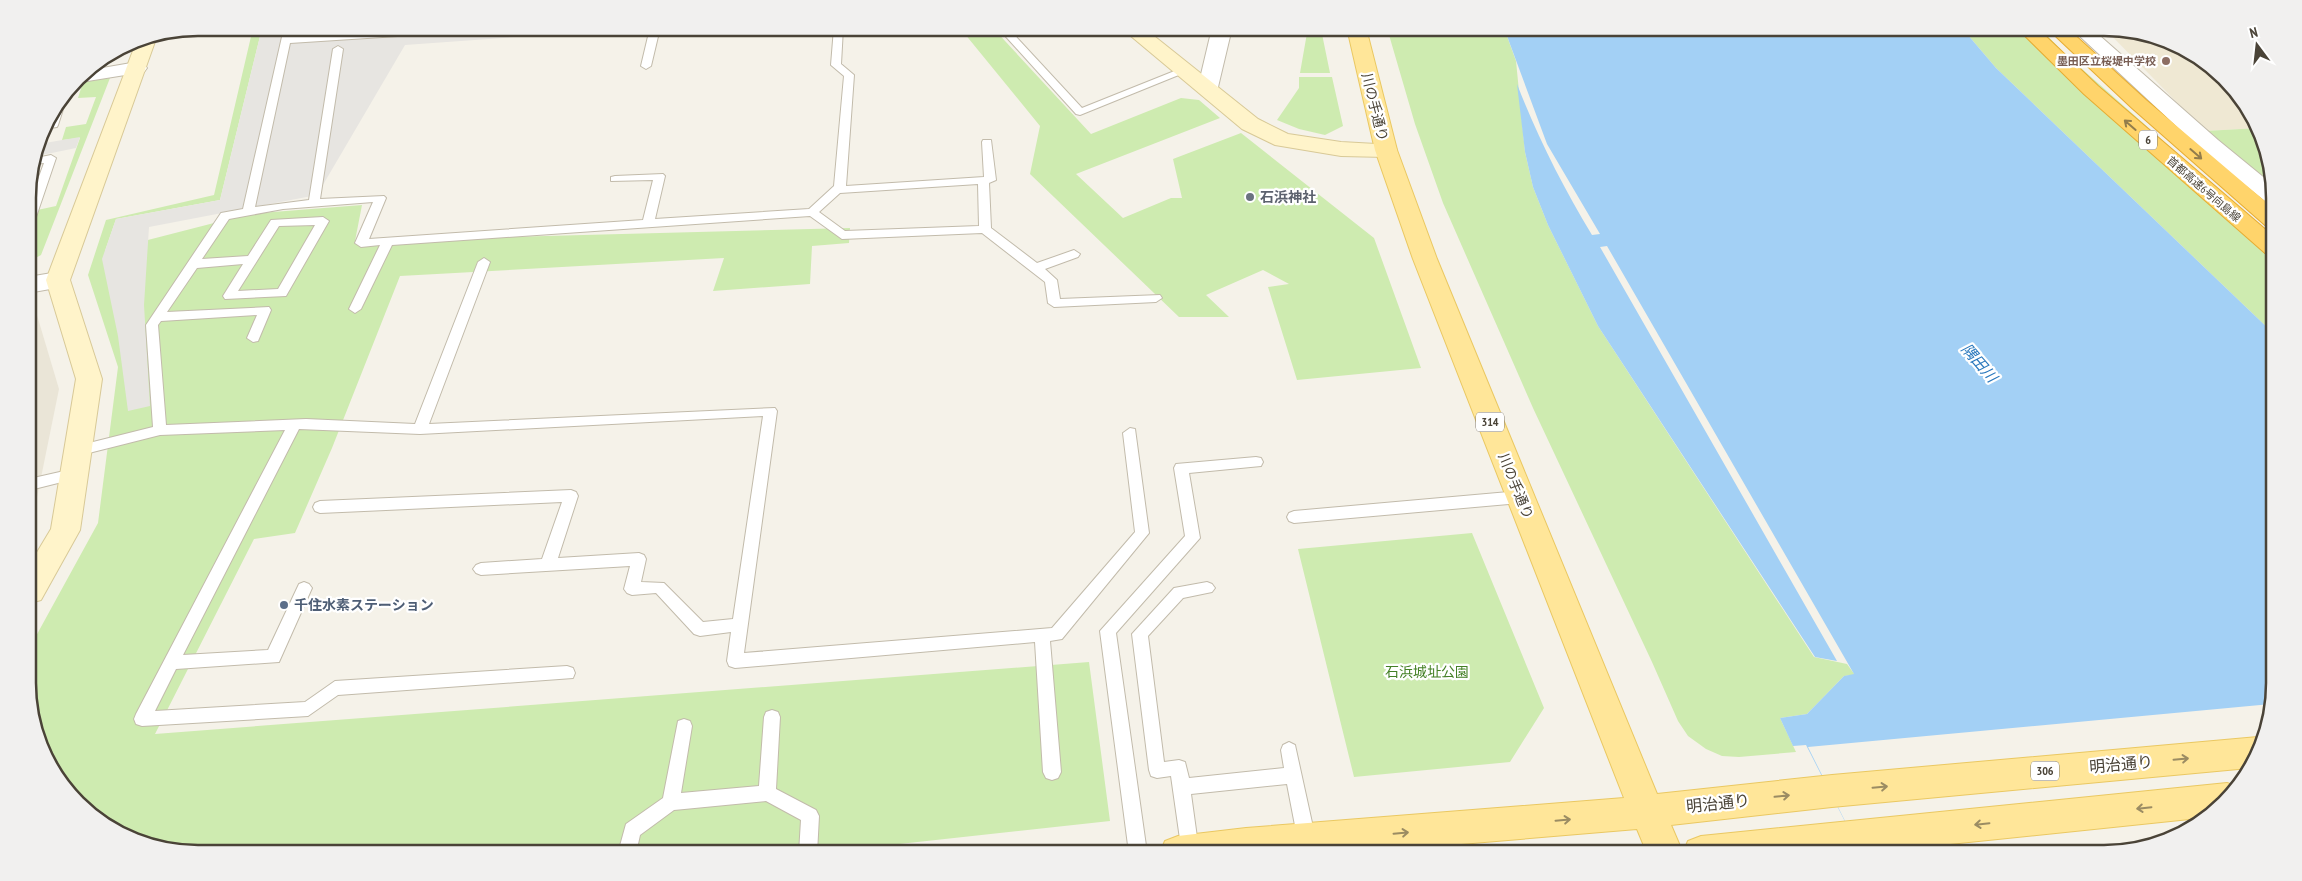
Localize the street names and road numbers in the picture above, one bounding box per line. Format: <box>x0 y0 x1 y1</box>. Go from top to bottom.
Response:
street label: 川の手通り <box>1358 71 1392 143</box>
road number: 6 <box>2139 130 2157 150</box>
street label: 首都高速6号向島線 <box>2164 153 2244 225</box>
road number: 314 <box>1476 412 1504 432</box>
street label: 川の手通り <box>1495 450 1537 522</box>
street label: 明治通り <box>2088 751 2154 777</box>
road number: 306 <box>2031 761 2059 780</box>
street label: 明治通り <box>1685 790 1751 816</box>

